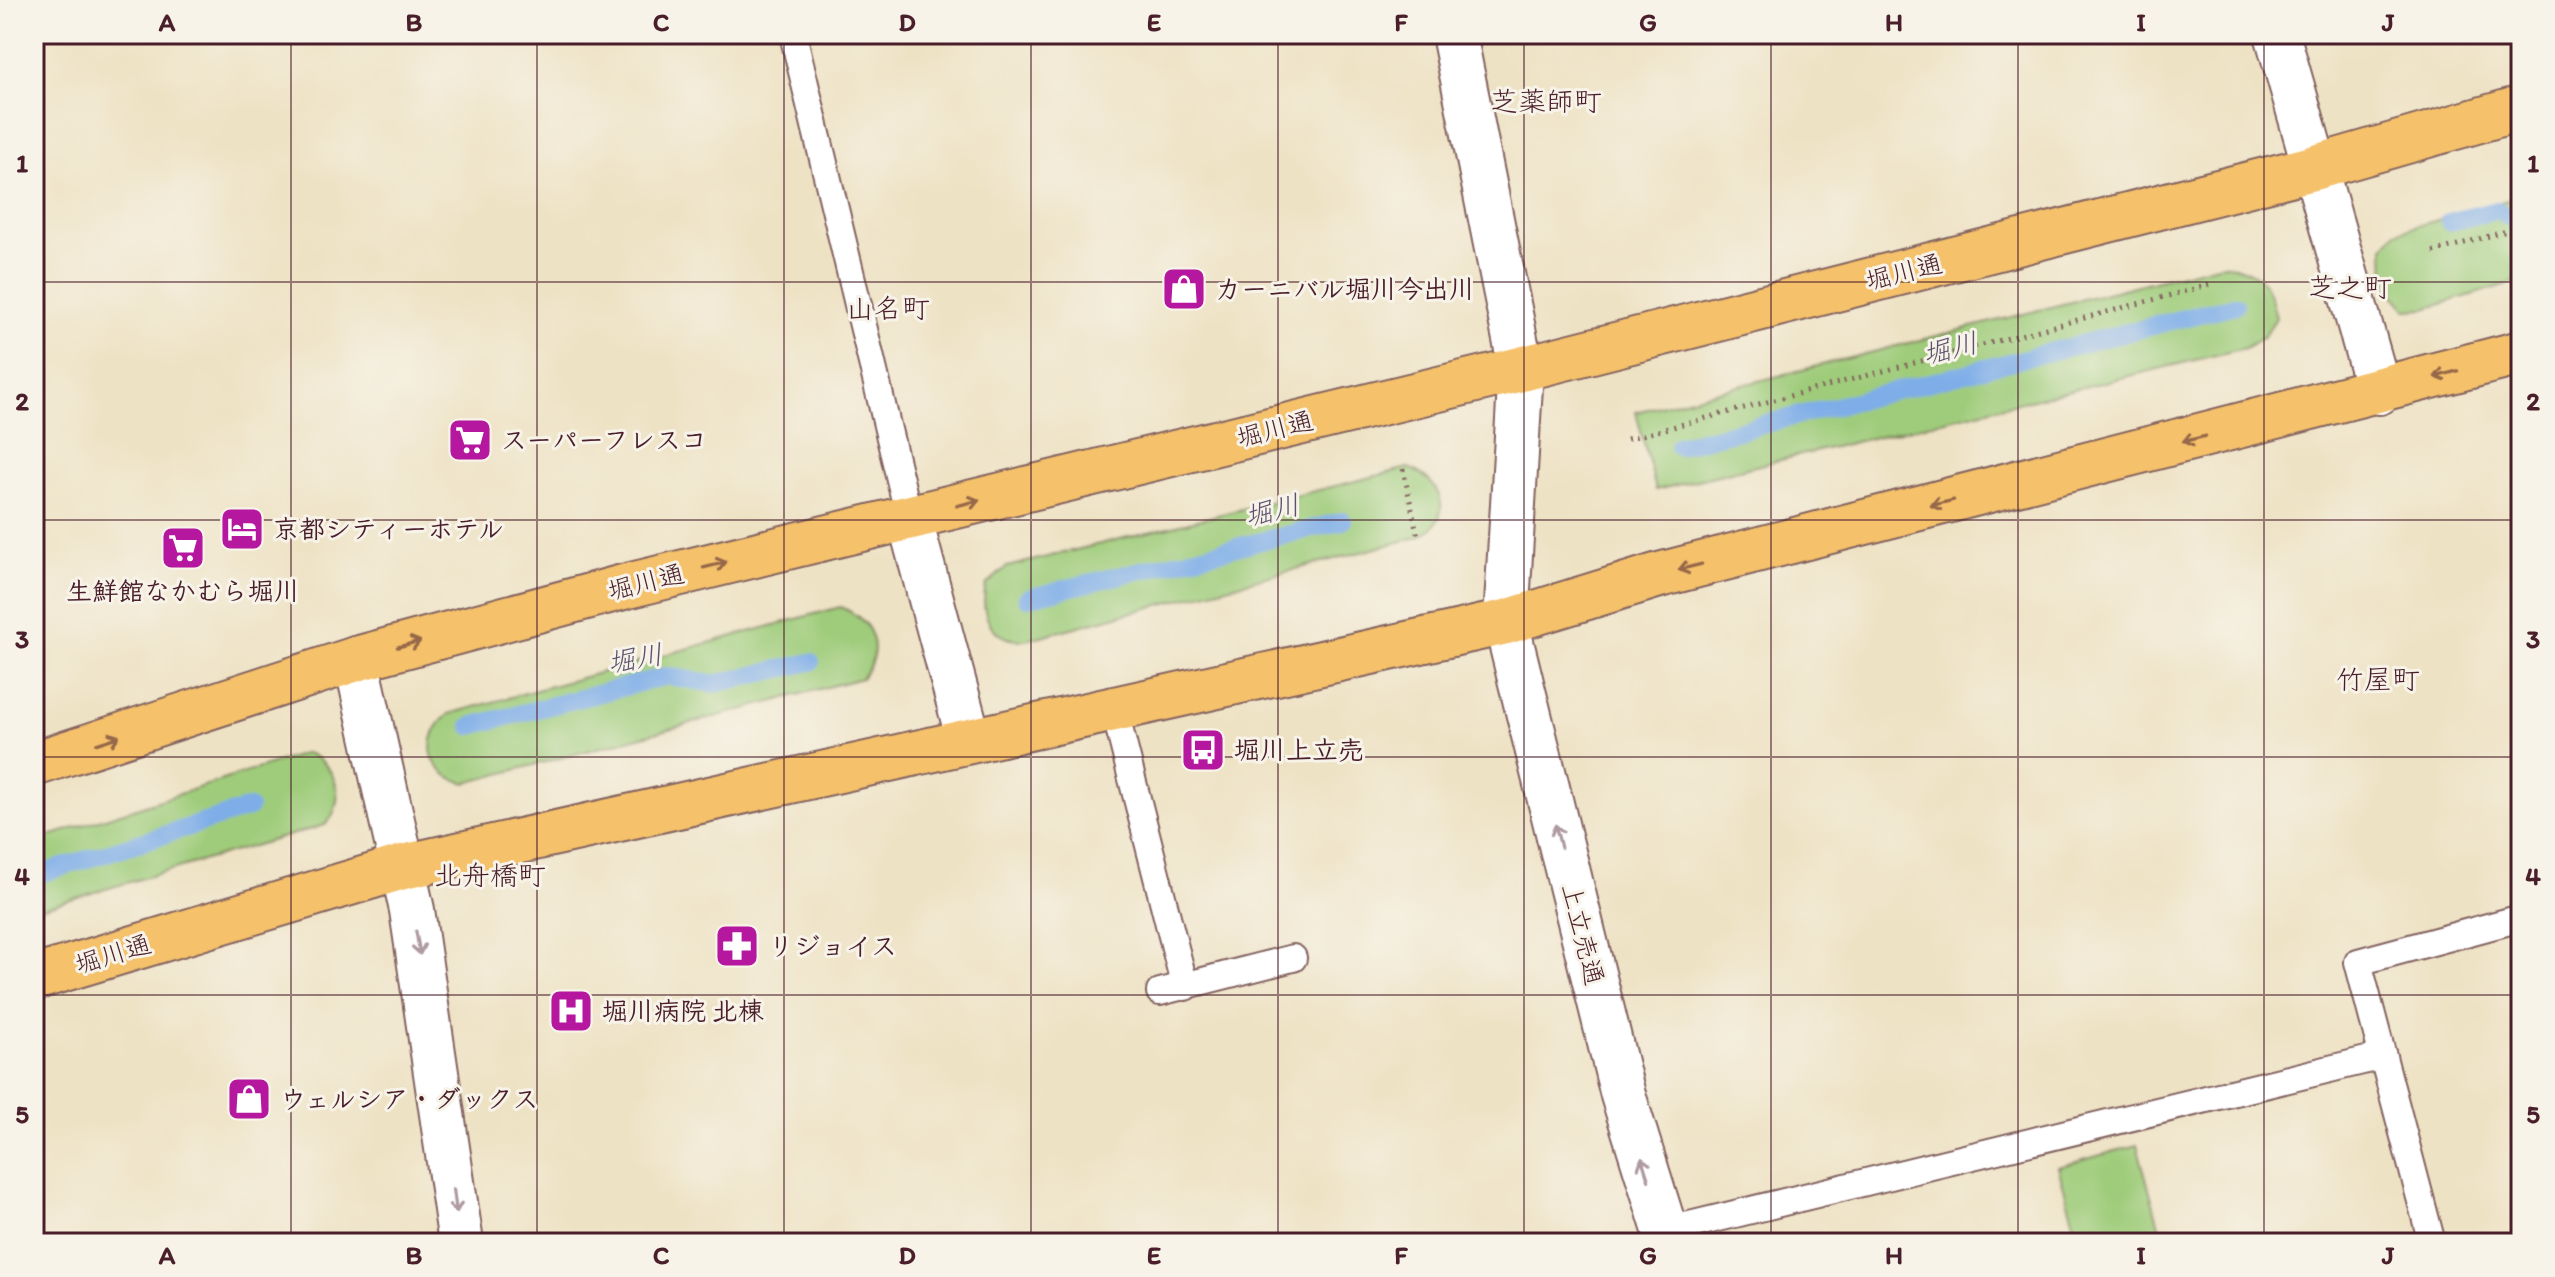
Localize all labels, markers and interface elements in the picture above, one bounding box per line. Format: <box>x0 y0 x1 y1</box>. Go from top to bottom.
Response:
text: A <box>158 6 176 38</box>
text: B <box>406 6 423 38</box>
text: C <box>653 6 670 38</box>
text: D <box>898 6 916 38</box>
text: E <box>1147 6 1161 38</box>
text: F <box>1394 6 1408 38</box>
text: G <box>1639 6 1657 38</box>
text: H <box>1885 6 1903 38</box>
text: I <box>2136 6 2146 38</box>
text: J <box>2381 6 2395 38</box>
district label: 芝薬師町 <box>1490 84 1602 118</box>
text: 1 <box>16 147 28 179</box>
text: 1 <box>2527 147 2539 179</box>
street label: 堀川通 <box>1862 247 1946 297</box>
shop icon: カーニバル堀川今出川 <box>1160 265 1208 313</box>
district label: 芝之町 <box>2308 270 2392 304</box>
place label: カーニバル堀川今出川 <box>1215 273 1475 305</box>
district label: 山名町 <box>846 291 930 325</box>
water label: 堀川 <box>1919 325 1981 371</box>
one-way arrow <box>2433 367 2459 382</box>
text: 2 <box>15 385 29 417</box>
text: 2 <box>2526 385 2540 417</box>
street label: 堀川通 <box>1233 404 1317 454</box>
supermarket icon: スーパーフレスコ <box>446 416 494 464</box>
place label: スーパーフレスコ <box>501 424 707 456</box>
one-way arrow <box>2182 432 2207 447</box>
water label: 堀川 <box>1241 487 1303 533</box>
one-way arrow <box>954 495 980 510</box>
one-way arrow <box>1930 496 1956 511</box>
hotel icon: 京都シティーホテル <box>218 505 266 553</box>
place label: 京都シティーホテル <box>273 513 504 545</box>
supermarket icon: 生鮮館なかむら堀川 <box>159 524 207 572</box>
one-way arrow <box>702 556 727 571</box>
street label: 堀川通 <box>604 557 688 607</box>
one-way arrow <box>1678 560 1704 575</box>
place label: 生鮮館なかむら堀川 <box>66 575 300 607</box>
text: 3 <box>15 623 29 655</box>
text: 3 <box>2526 623 2540 655</box>
one-way arrow <box>396 636 422 651</box>
water label: 堀川 <box>604 636 666 680</box>
district label: 竹屋町 <box>2336 662 2420 696</box>
bus stop icon: 堀川上立売 <box>1179 726 1227 774</box>
one-way arrow <box>95 732 120 746</box>
place label: 堀川上立売 <box>1234 734 1364 766</box>
one-way arrow <box>1550 823 1565 849</box>
district label: 北舟橋町 <box>434 858 546 892</box>
text: 4 <box>14 860 30 892</box>
text: 4 <box>2525 860 2541 892</box>
street label: 上立売通 <box>1555 880 1611 988</box>
pharmacy icon: リジョイス <box>713 922 761 970</box>
street label: 堀川通 <box>71 927 155 981</box>
one-way arrow <box>411 930 426 956</box>
place label: リジョイス <box>768 930 897 962</box>
hospital icon: 堀川病院 北棟 <box>547 987 595 1035</box>
place label: 堀川病院 北棟 <box>602 995 764 1027</box>
shop icon: ウェルシア・ダックス <box>225 1075 273 1123</box>
place label: ウェルシア・ダックス <box>280 1083 538 1115</box>
text: 5 <box>15 1098 29 1130</box>
text: 5 <box>2526 1098 2540 1130</box>
one-way arrow <box>1637 1156 1652 1181</box>
one-way arrow <box>448 1187 463 1213</box>
text: A <box>158 1239 176 1271</box>
text: B <box>406 1239 423 1271</box>
text: C <box>653 1239 670 1271</box>
text: D <box>898 1239 916 1271</box>
text: E <box>1147 1239 1161 1271</box>
text: F <box>1394 1239 1408 1271</box>
text: G <box>1639 1239 1657 1271</box>
text: H <box>1885 1239 1903 1271</box>
text: I <box>2136 1239 2146 1271</box>
text: J <box>2381 1239 2395 1271</box>

